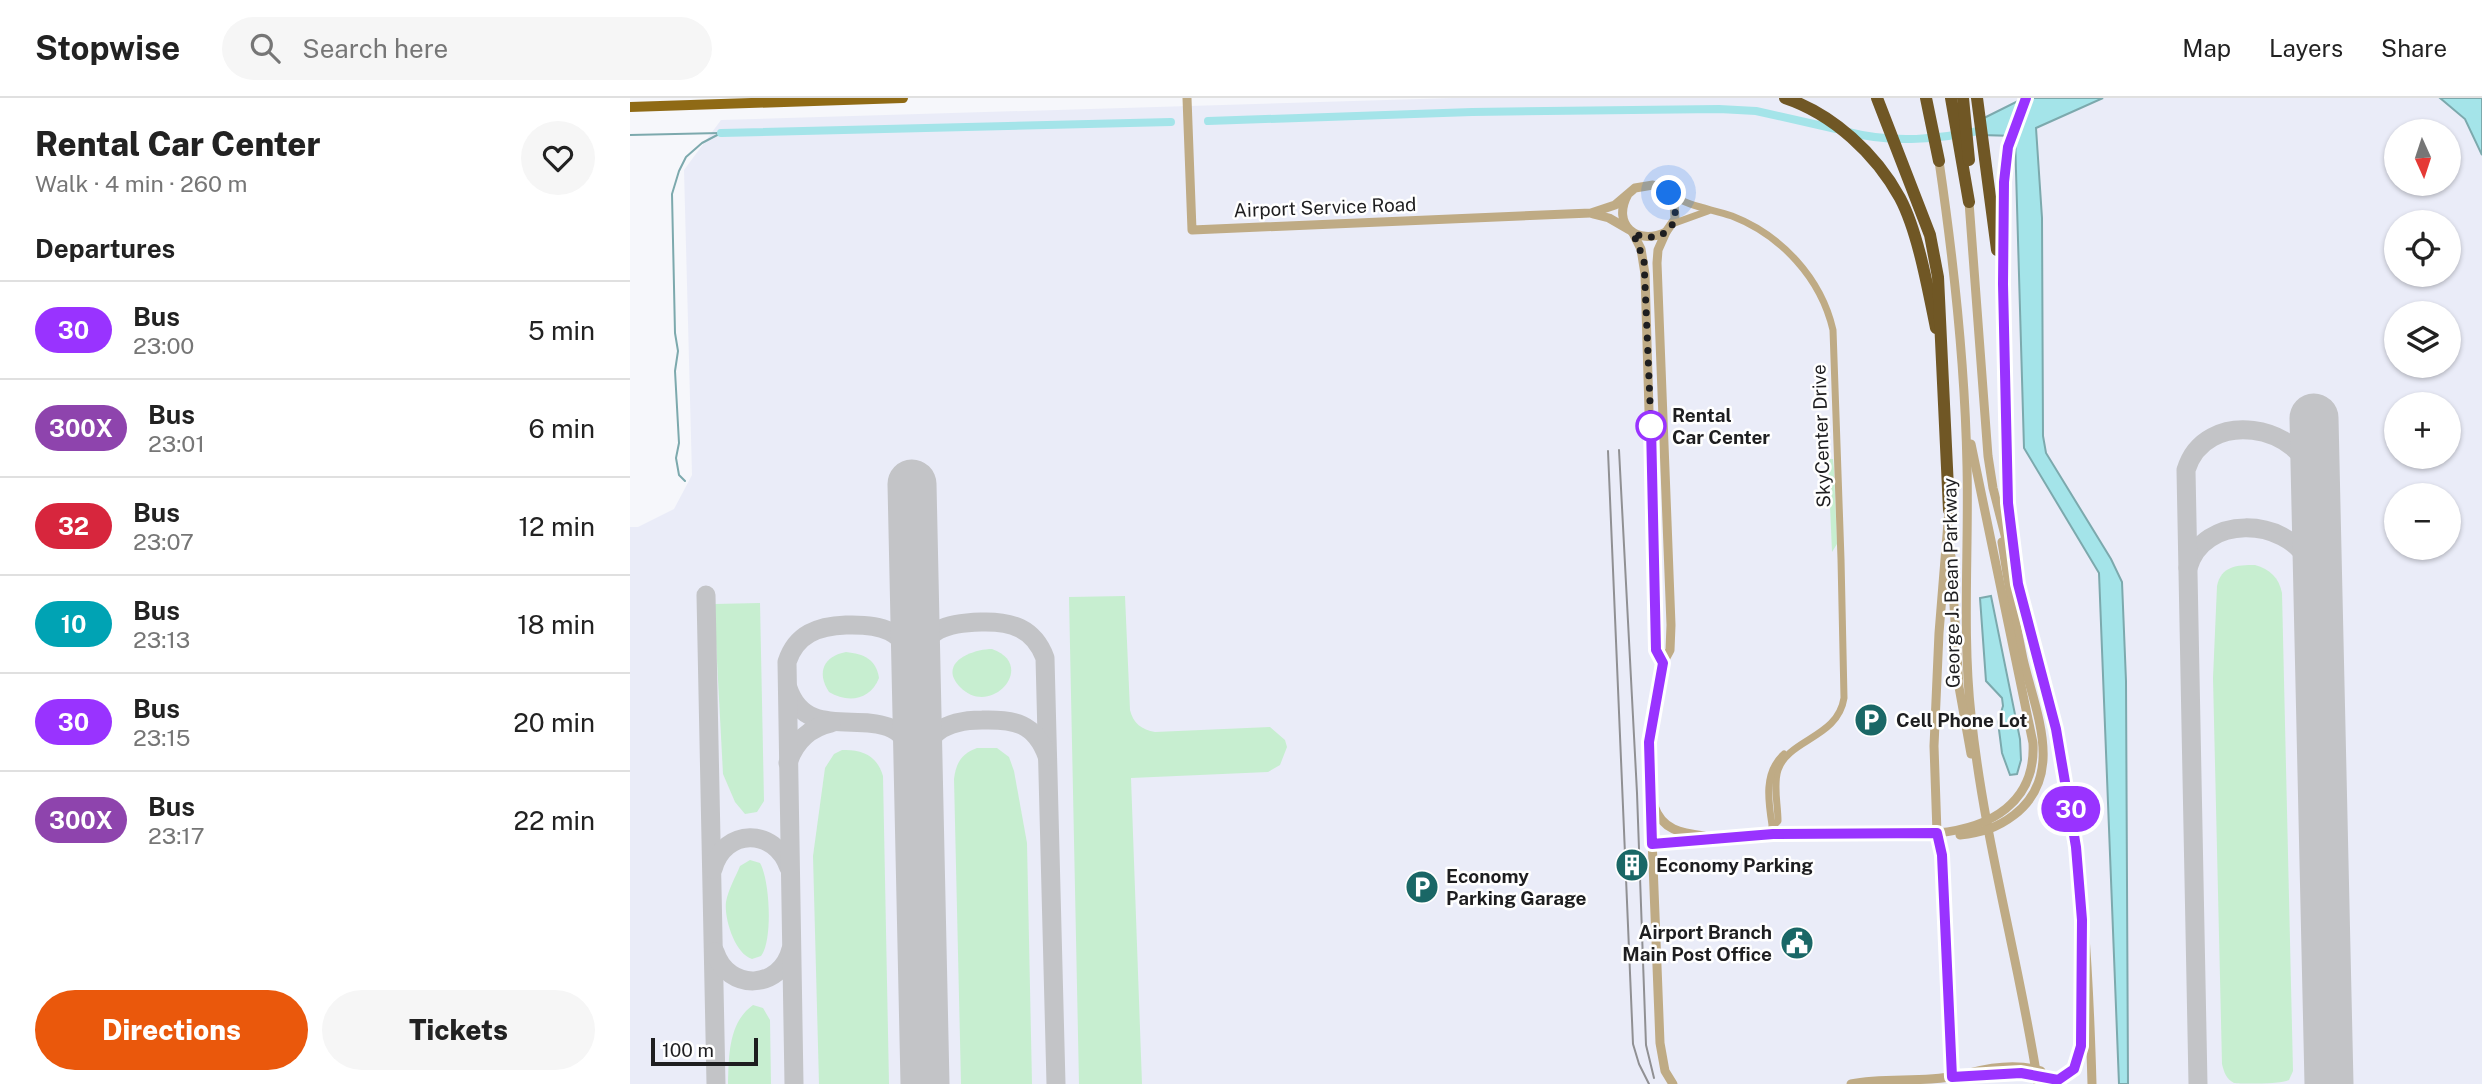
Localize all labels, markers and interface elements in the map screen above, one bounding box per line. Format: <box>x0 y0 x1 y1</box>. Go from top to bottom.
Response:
search box <box>222 17 712 80</box>
text: Stopwise <box>35 29 180 67</box>
icon: search <box>246 29 284 67</box>
text: Search here <box>302 33 448 64</box>
text: Map <box>2182 34 2231 62</box>
text: Layers <box>2269 34 2343 62</box>
text: Share <box>2381 34 2447 62</box>
north arrow <box>2384 119 2460 196</box>
map controls <box>2384 119 2461 560</box>
button: heart <box>521 121 595 195</box>
text: Rental Car Center <box>35 125 320 163</box>
text: Walk · 4 min · 260 m <box>35 170 248 197</box>
your location <box>1651 175 1686 210</box>
street label: Airport Service Road <box>1233 193 1417 221</box>
button: locate <box>2384 210 2461 287</box>
text: Departures <box>35 233 175 264</box>
text: Bus <box>133 301 180 332</box>
button: layers <box>2384 301 2461 378</box>
text: 5 min <box>528 315 595 346</box>
text: 30 <box>58 316 89 344</box>
text: 23:00 <box>133 332 194 359</box>
street label: SkyCenter Drive <box>1808 364 1834 508</box>
button: + <box>2384 392 2461 469</box>
text: Bus <box>148 399 195 430</box>
place label: Rental Car Center <box>1672 404 1770 448</box>
marker: Rental Car Center <box>1636 411 1666 441</box>
text: 6 min <box>528 413 595 444</box>
text: 300X <box>49 414 113 442</box>
text: 23:01 <box>148 430 205 457</box>
street label: George J. Bean Parkway <box>1938 478 1964 688</box>
button: − <box>2384 483 2461 560</box>
text: Bus <box>133 497 180 528</box>
text: 12 min <box>519 511 595 542</box>
text: 32 <box>58 512 89 540</box>
text: 23:07 <box>133 528 194 555</box>
text: Bus <box>133 595 180 626</box>
text: 18 min <box>517 609 595 640</box>
text: 10 <box>61 610 86 638</box>
text: 23:13 <box>133 626 190 653</box>
text: Bus <box>133 693 180 724</box>
parking icon: Cell Phone Lot <box>1852 701 1890 739</box>
text: 20 min <box>513 707 595 738</box>
text: 30 <box>58 708 89 736</box>
place label: Cell Phone Lot <box>1896 709 2028 731</box>
text: 23:15 <box>133 724 190 751</box>
line badge: 30 <box>2040 786 2102 832</box>
text: Bus <box>148 791 195 822</box>
text: 30 <box>2055 795 2087 823</box>
text: 22 min <box>514 805 595 836</box>
text: 300X <box>49 806 113 834</box>
text: 23:17 <box>148 822 205 849</box>
building icon: Economy Parking <box>1613 846 1651 884</box>
place label: Economy Parking <box>1656 854 1813 876</box>
place label: Economy Parking Garage <box>1446 865 1587 909</box>
parking icon: Economy Parking Garage <box>1403 868 1441 906</box>
place label: Airport Branch Main Post Office <box>1622 921 1772 965</box>
public building icon: Airport Branch Main Post Office <box>1778 924 1816 962</box>
button: Directions <box>35 990 308 1070</box>
button: Tickets <box>322 990 595 1070</box>
scale bar <box>651 1035 758 1067</box>
text: 100 m <box>662 1039 714 1061</box>

